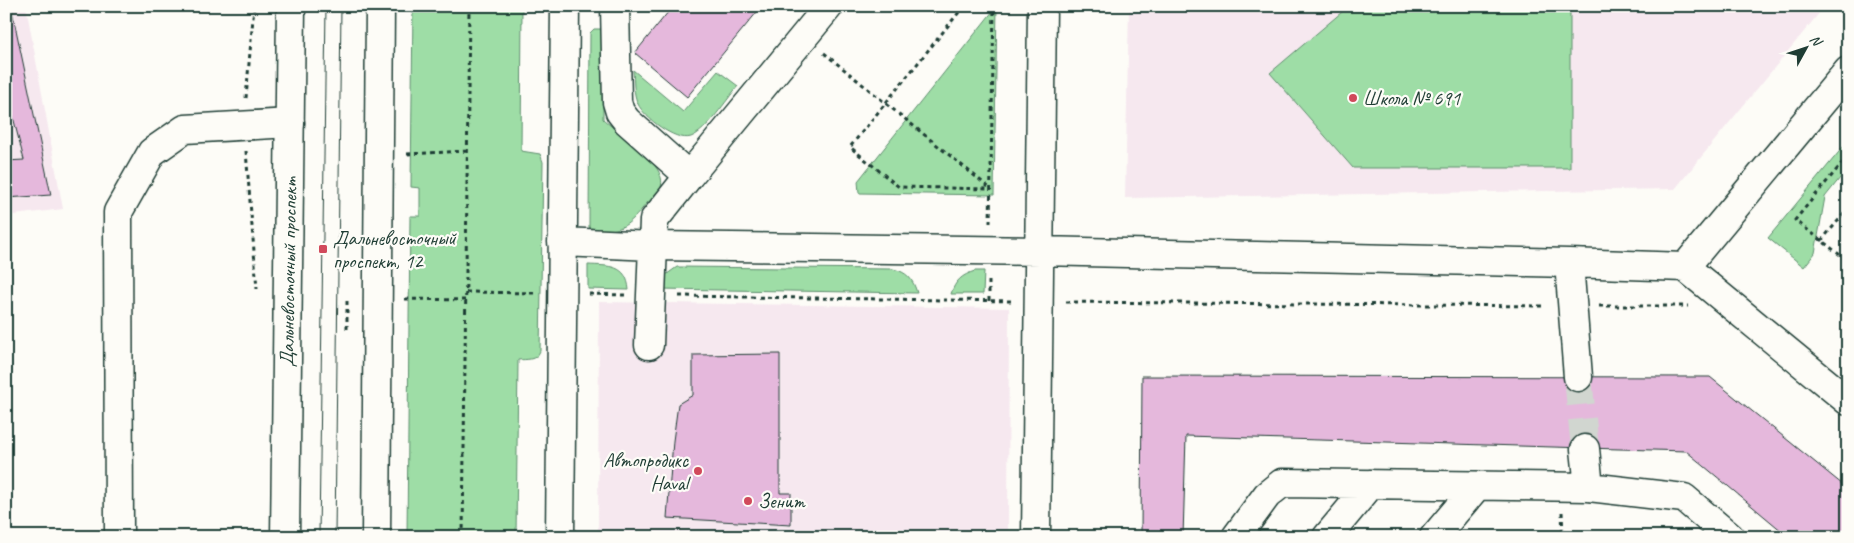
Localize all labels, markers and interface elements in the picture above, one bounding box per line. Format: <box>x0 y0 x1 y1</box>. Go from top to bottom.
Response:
north arrow <box>1782 22 1832 72</box>
text: N <box>1806 31 1826 51</box>
place label: Школа № 691 <box>1363 86 1461 111</box>
marker: Школа № 691 <box>1347 92 1359 104</box>
street label: Дальневосточный проспект <box>274 176 303 367</box>
place label: Дальневосточный проспект, 12 <box>333 226 458 274</box>
marker: Дальневосточный проспект, 12 <box>317 243 329 255</box>
place label: Автопродикс Haval <box>603 448 692 496</box>
marker: Автопродикс Haval <box>692 465 704 477</box>
place label: Зенит <box>758 489 807 514</box>
marker: Зенит <box>742 495 754 507</box>

